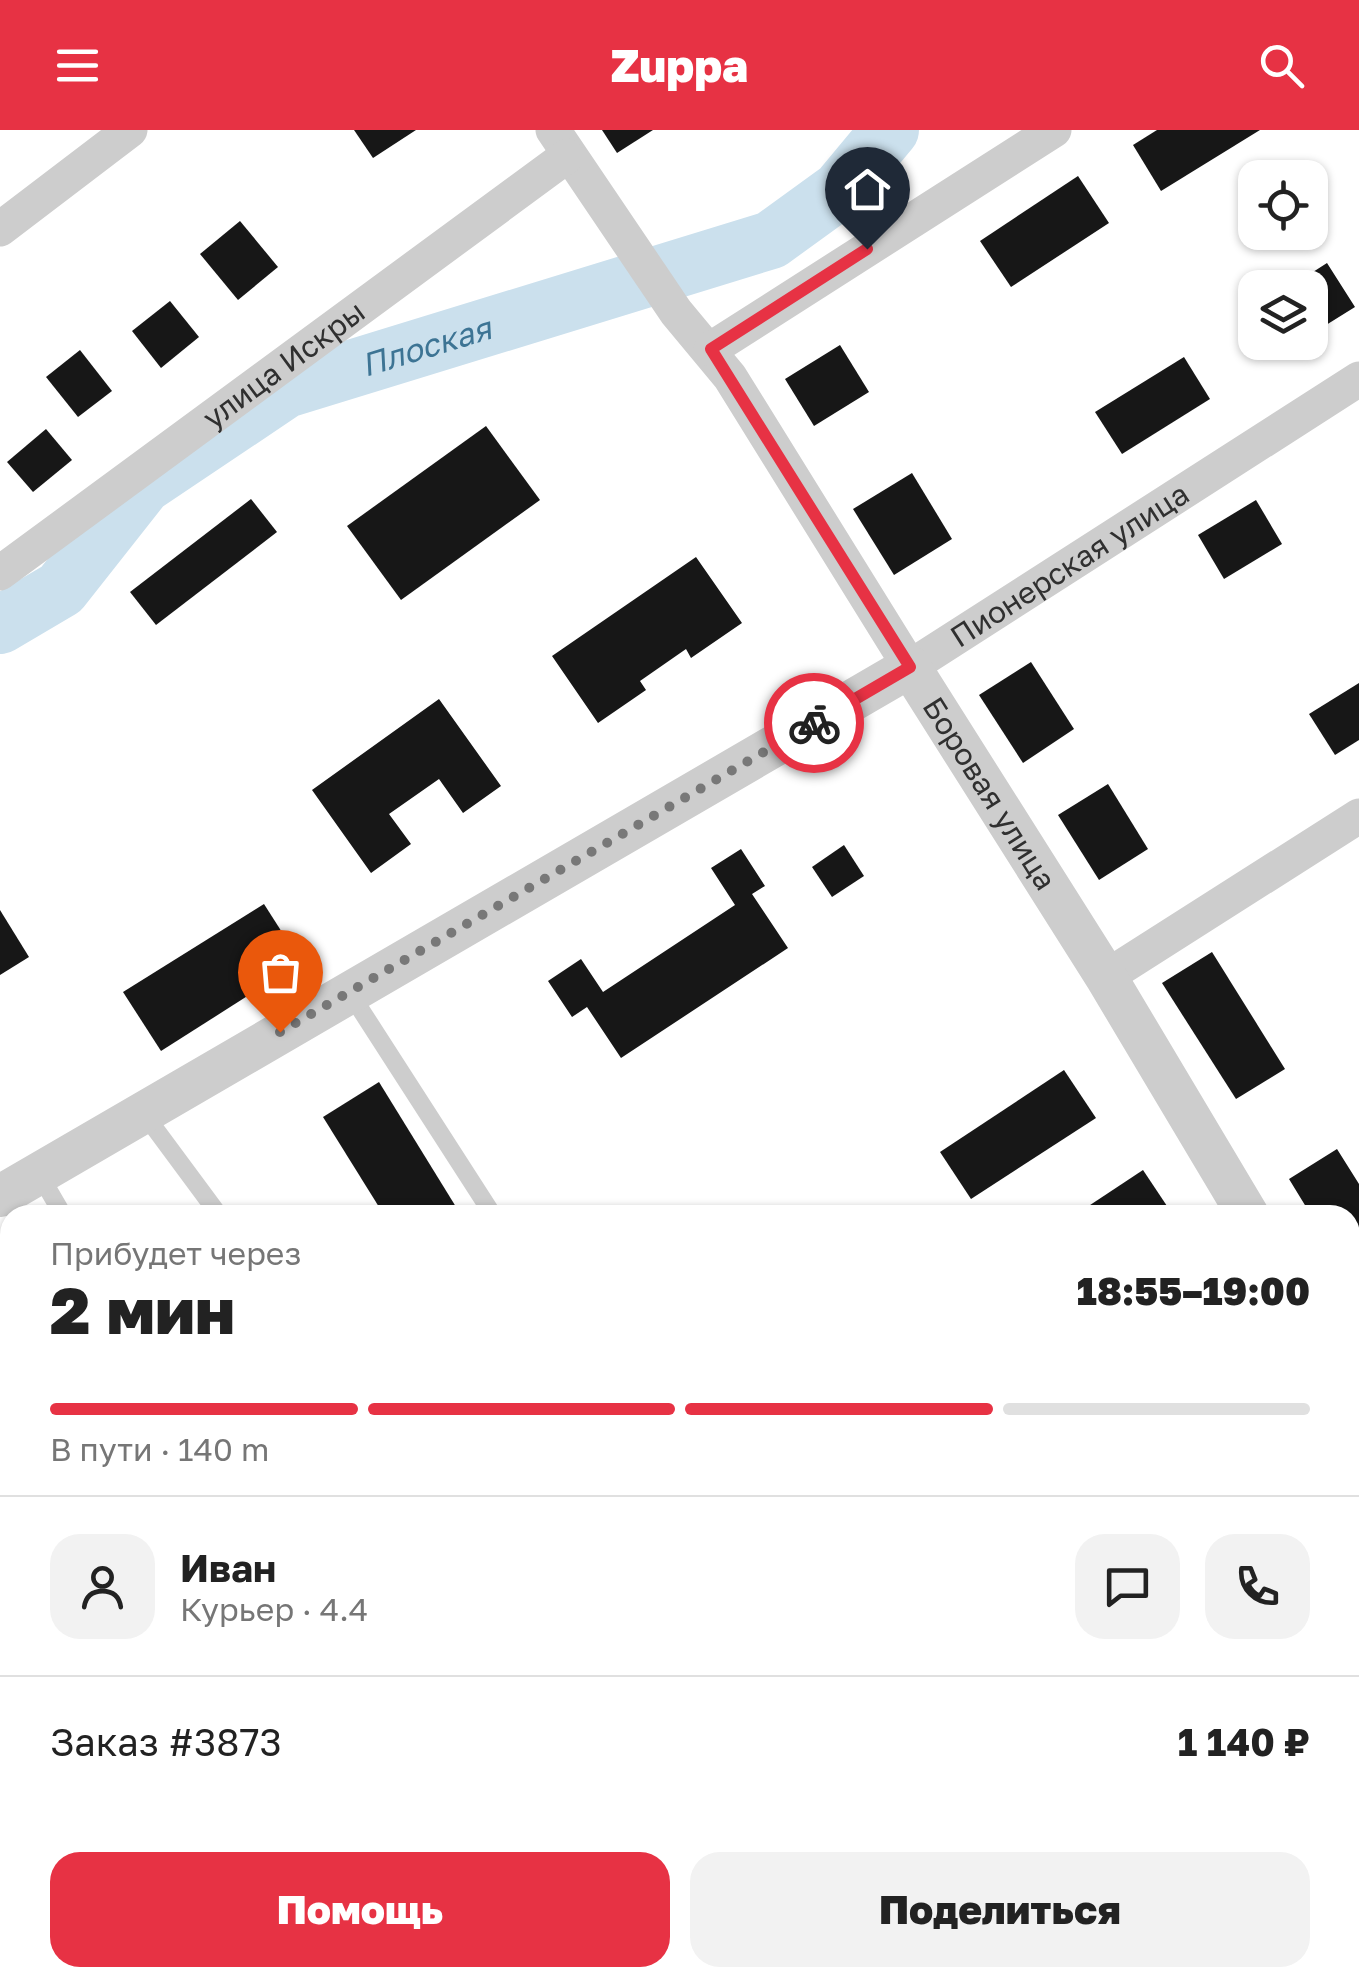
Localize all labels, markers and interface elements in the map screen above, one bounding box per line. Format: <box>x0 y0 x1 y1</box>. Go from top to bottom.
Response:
icon: menu <box>50 38 105 93</box>
text: Zuppa <box>611 38 748 92</box>
icon: search <box>1254 38 1309 93</box>
pin <box>825 147 910 250</box>
map controls <box>1238 160 1328 360</box>
button: locate <box>1238 160 1328 250</box>
icon: home <box>840 162 895 217</box>
button: layers <box>1238 270 1328 360</box>
street label: улица Искры <box>195 293 372 436</box>
water label: Плоская <box>356 308 497 384</box>
street label: Пионерская улица <box>944 475 1195 654</box>
courier <box>764 673 864 773</box>
street label: Боровая улица <box>916 690 1064 896</box>
icon: bike <box>787 696 842 751</box>
pin <box>238 930 323 1033</box>
icon: bag <box>253 945 308 1000</box>
text: Прибудет через <box>50 1234 301 1272</box>
text: 18:55–19:00 <box>1077 1268 1310 1313</box>
text: 2 мин <box>50 1270 235 1348</box>
text: В пути · 140 m <box>50 1430 269 1468</box>
button: person <box>50 1534 155 1639</box>
button: chat <box>1075 1534 1180 1639</box>
button: phone <box>1205 1534 1310 1639</box>
text: Иван <box>180 1545 276 1590</box>
text: Курьер · 4.4 <box>180 1590 368 1628</box>
text: Заказ #3873 <box>50 1719 282 1764</box>
text: 1 140 ₽ <box>1178 1719 1310 1764</box>
button: Помощь <box>50 1852 670 1967</box>
button: Поделиться <box>690 1852 1310 1967</box>

